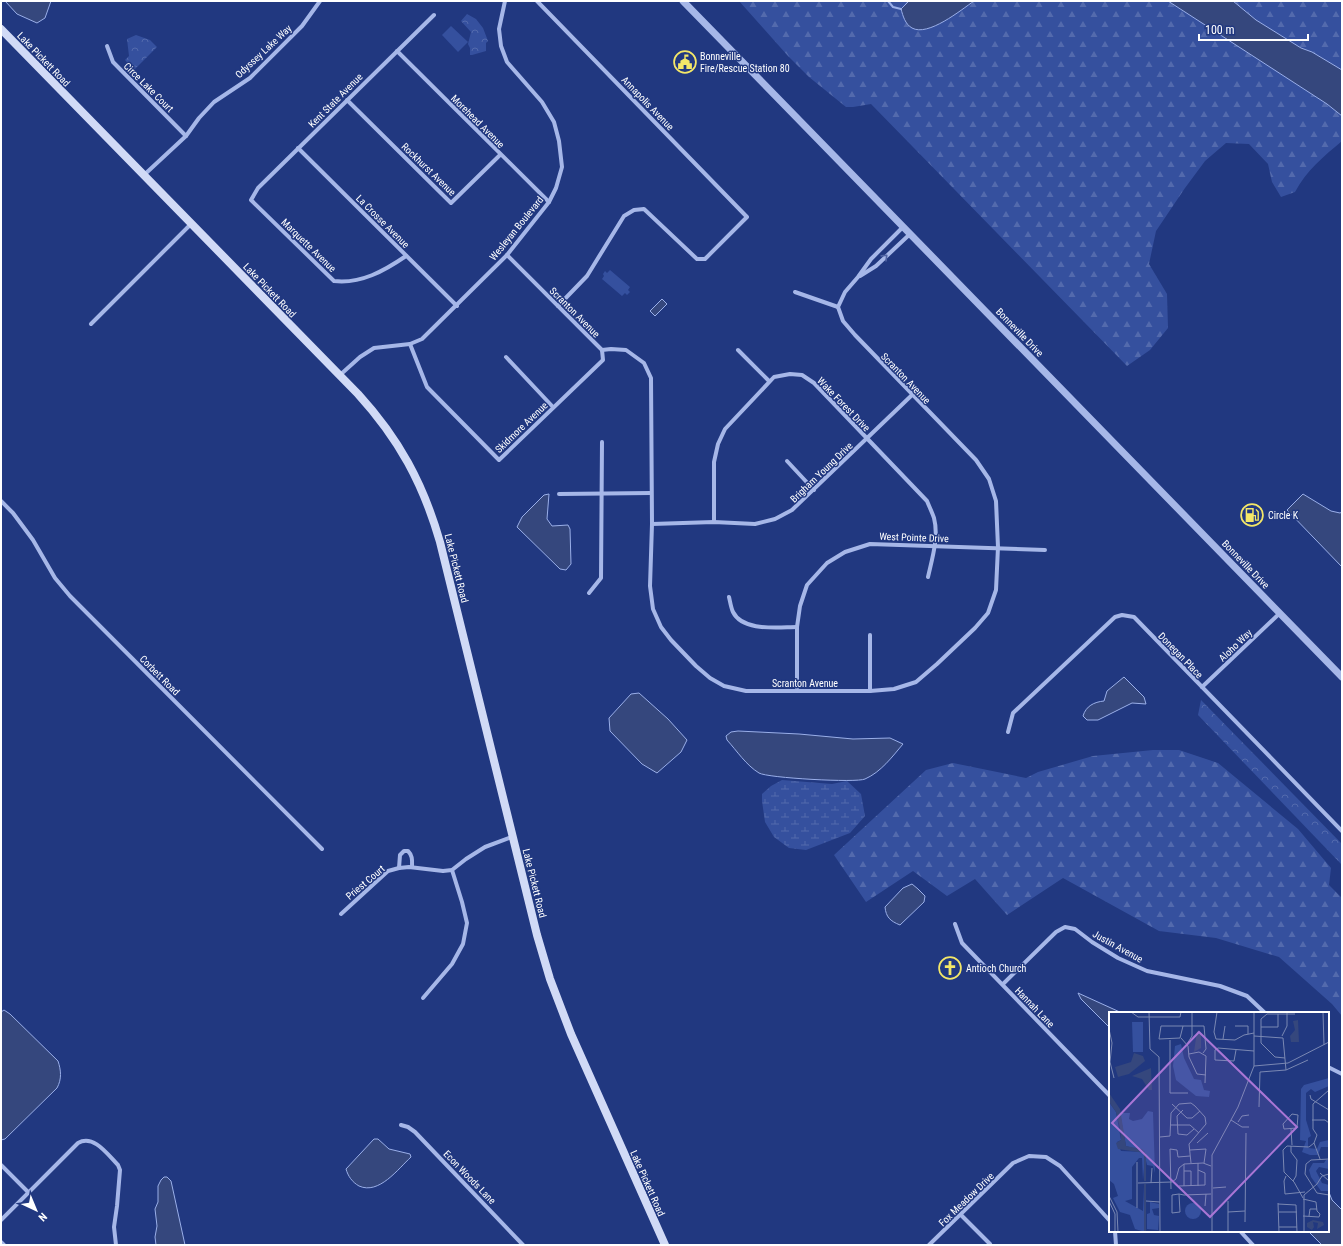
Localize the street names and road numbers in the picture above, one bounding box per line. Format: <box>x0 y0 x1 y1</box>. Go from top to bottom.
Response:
street label: Odyssey Lake Way <box>233 23 294 80</box>
street label: Lake Pickett Road <box>15 30 72 89</box>
street label: Circe Lake Court <box>122 60 176 114</box>
street label: Kent State Avenue <box>306 71 365 130</box>
street label: Annapolis Avenue <box>619 74 676 133</box>
street label: Morehead Avenue <box>449 93 507 150</box>
street label: Rockhurst Avenue <box>399 141 458 198</box>
street label: La Crosse Avenue <box>354 193 412 250</box>
street label: Wesleyan Boulevard <box>487 194 545 262</box>
street label: Marquette Avenue <box>279 217 338 274</box>
street label: Lake Pickett Road <box>241 261 298 320</box>
street label: Scranton Avenue <box>547 285 602 340</box>
street label: Bonneville Drive <box>994 306 1046 359</box>
street label: Scranton Avenue <box>879 351 933 406</box>
street label: Wake Forest Drive <box>815 375 872 434</box>
street label: Skidmore Avenue <box>493 399 550 455</box>
street label: Brigham Young Drive <box>788 440 855 505</box>
street label: West Pointe Drive <box>879 531 949 544</box>
street label: Lake Pickett Road <box>443 532 470 604</box>
street label: Bonneville Drive <box>1220 538 1272 591</box>
street label: Aloho Way <box>1217 627 1254 664</box>
street label: Donegan Place <box>1156 630 1205 681</box>
street label: Corbett Road <box>137 653 182 698</box>
street label: Scranton Avenue <box>772 678 838 689</box>
street label: Lake Pickett Road <box>521 847 548 919</box>
street label: Priest Court <box>344 863 387 902</box>
street label: Justin Avenue <box>1091 928 1145 965</box>
street label: Hannah Lane <box>1013 985 1057 1030</box>
street label: Econ Woods Lane <box>441 1148 498 1207</box>
street label: Lake Pickett Road <box>628 1149 667 1218</box>
street label: Fox Meadow Drive <box>937 1170 996 1228</box>

